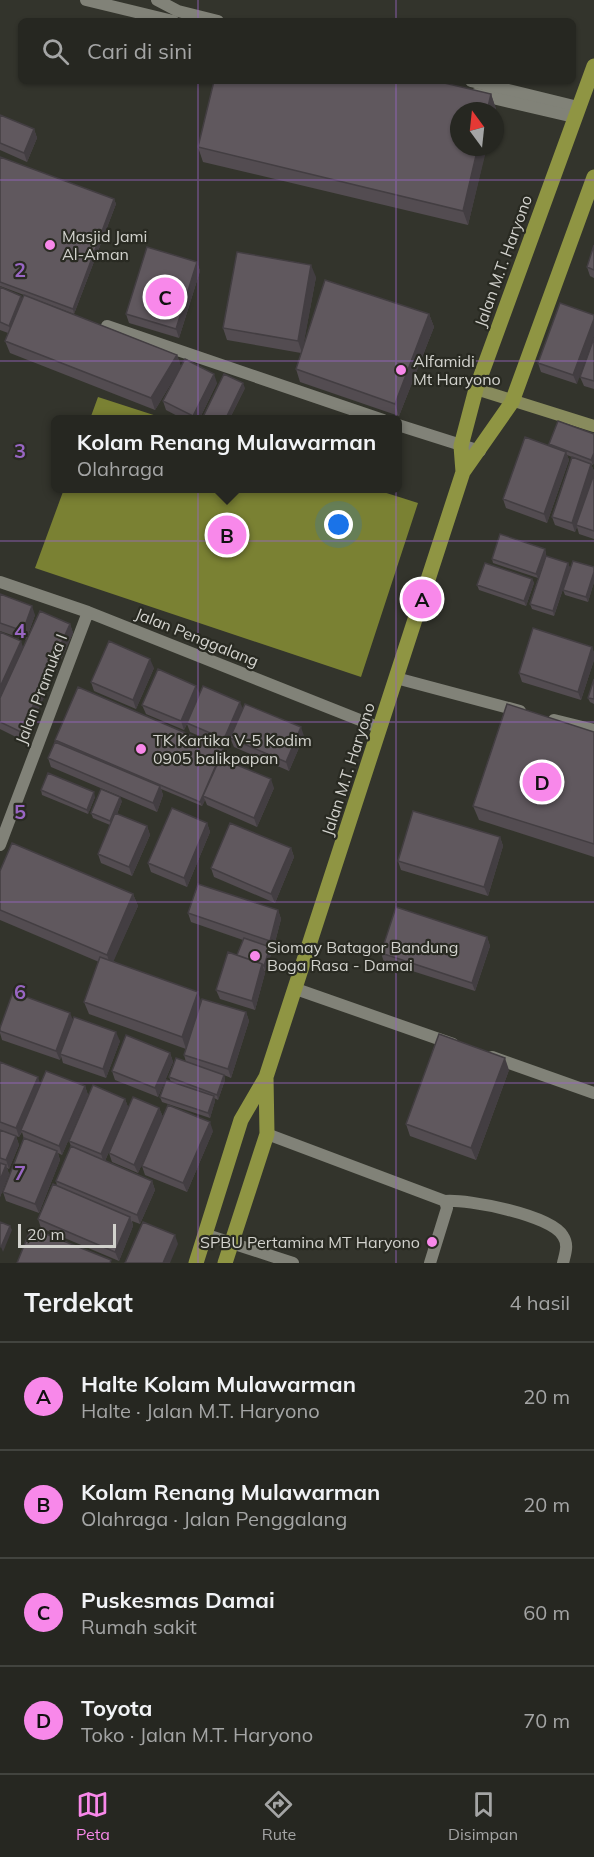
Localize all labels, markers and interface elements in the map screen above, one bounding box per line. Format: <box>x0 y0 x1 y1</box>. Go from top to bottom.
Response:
search box <box>18 18 576 84</box>
icon: search <box>39 35 72 68</box>
text: Cari di sini <box>87 37 192 65</box>
north arrow <box>450 102 504 156</box>
street label: Jalan M.T. Haryono <box>470 192 536 330</box>
place label: Masjid Jami Al-Aman <box>62 226 147 264</box>
marker: Masjid Jami Al-Aman <box>43 238 57 252</box>
text: 2 <box>14 257 26 282</box>
pin: C <box>146 274 184 320</box>
place label: Alfamidi Mt Haryono <box>413 351 501 389</box>
marker: Alfamidi Mt Haryono <box>394 363 408 377</box>
popup <box>51 415 402 493</box>
text: Kolam Renang Mulawarman <box>77 428 376 456</box>
text: 3 <box>14 438 26 463</box>
text: Olahraga <box>77 456 164 481</box>
your location <box>324 510 353 539</box>
pin: B <box>208 512 246 558</box>
pin: A <box>402 576 442 622</box>
street label: Jalan Penggalang <box>132 603 262 671</box>
text: 4 <box>14 618 26 643</box>
street label: Jalan Pramuka I <box>11 631 71 747</box>
street label: Jalan M.T. Haryono <box>317 700 379 838</box>
place label: TK Kartika V-5 Kodim 0905 balikpapan <box>153 730 312 768</box>
marker: TK Kartika V-5 Kodim 0905 balikpapan <box>134 742 148 756</box>
pin: D <box>522 760 562 804</box>
text: 5 <box>14 799 26 824</box>
place label: Siomay Batagor Bandung Boga Rasa - Damai <box>267 937 458 975</box>
marker: Siomay Batagor Bandung Boga Rasa - Damai <box>248 949 262 963</box>
text: 6 <box>14 979 26 1004</box>
text: 7 <box>14 1160 26 1185</box>
scale bar <box>18 1221 116 1248</box>
text: 20 m <box>27 1224 64 1244</box>
place label: SPBU Pertamina MT Haryono <box>200 1232 420 1252</box>
marker: SPBU Pertamina MT Haryono <box>425 1235 439 1249</box>
text: Terdekat <box>24 1286 133 1319</box>
text: 4 hasil <box>510 1290 570 1315</box>
text: Halte Kolam Mulawarman <box>81 1370 356 1398</box>
text: A <box>36 1384 51 1409</box>
text: 20 m <box>523 1384 570 1409</box>
text: Halte · Jalan M.T. Haryono <box>81 1398 320 1423</box>
text: Kolam Renang Mulawarman <box>81 1478 380 1506</box>
text: B <box>37 1492 50 1517</box>
text: 20 m <box>523 1492 570 1517</box>
text: Olahraga · Jalan Penggalang <box>81 1506 347 1531</box>
text: Puskesmas Damai <box>81 1586 275 1614</box>
text: C <box>37 1600 50 1625</box>
text: 60 m <box>523 1600 570 1625</box>
text: Rumah sakit <box>81 1614 197 1639</box>
text: Toyota <box>81 1694 152 1722</box>
text: D <box>36 1708 51 1733</box>
text: 70 m <box>523 1708 570 1733</box>
text: Toko · Jalan M.T. Haryono <box>81 1722 313 1747</box>
tab: Peta <box>76 1788 110 1844</box>
tab: Rute <box>262 1788 296 1844</box>
tab: Disimpan <box>448 1788 518 1844</box>

